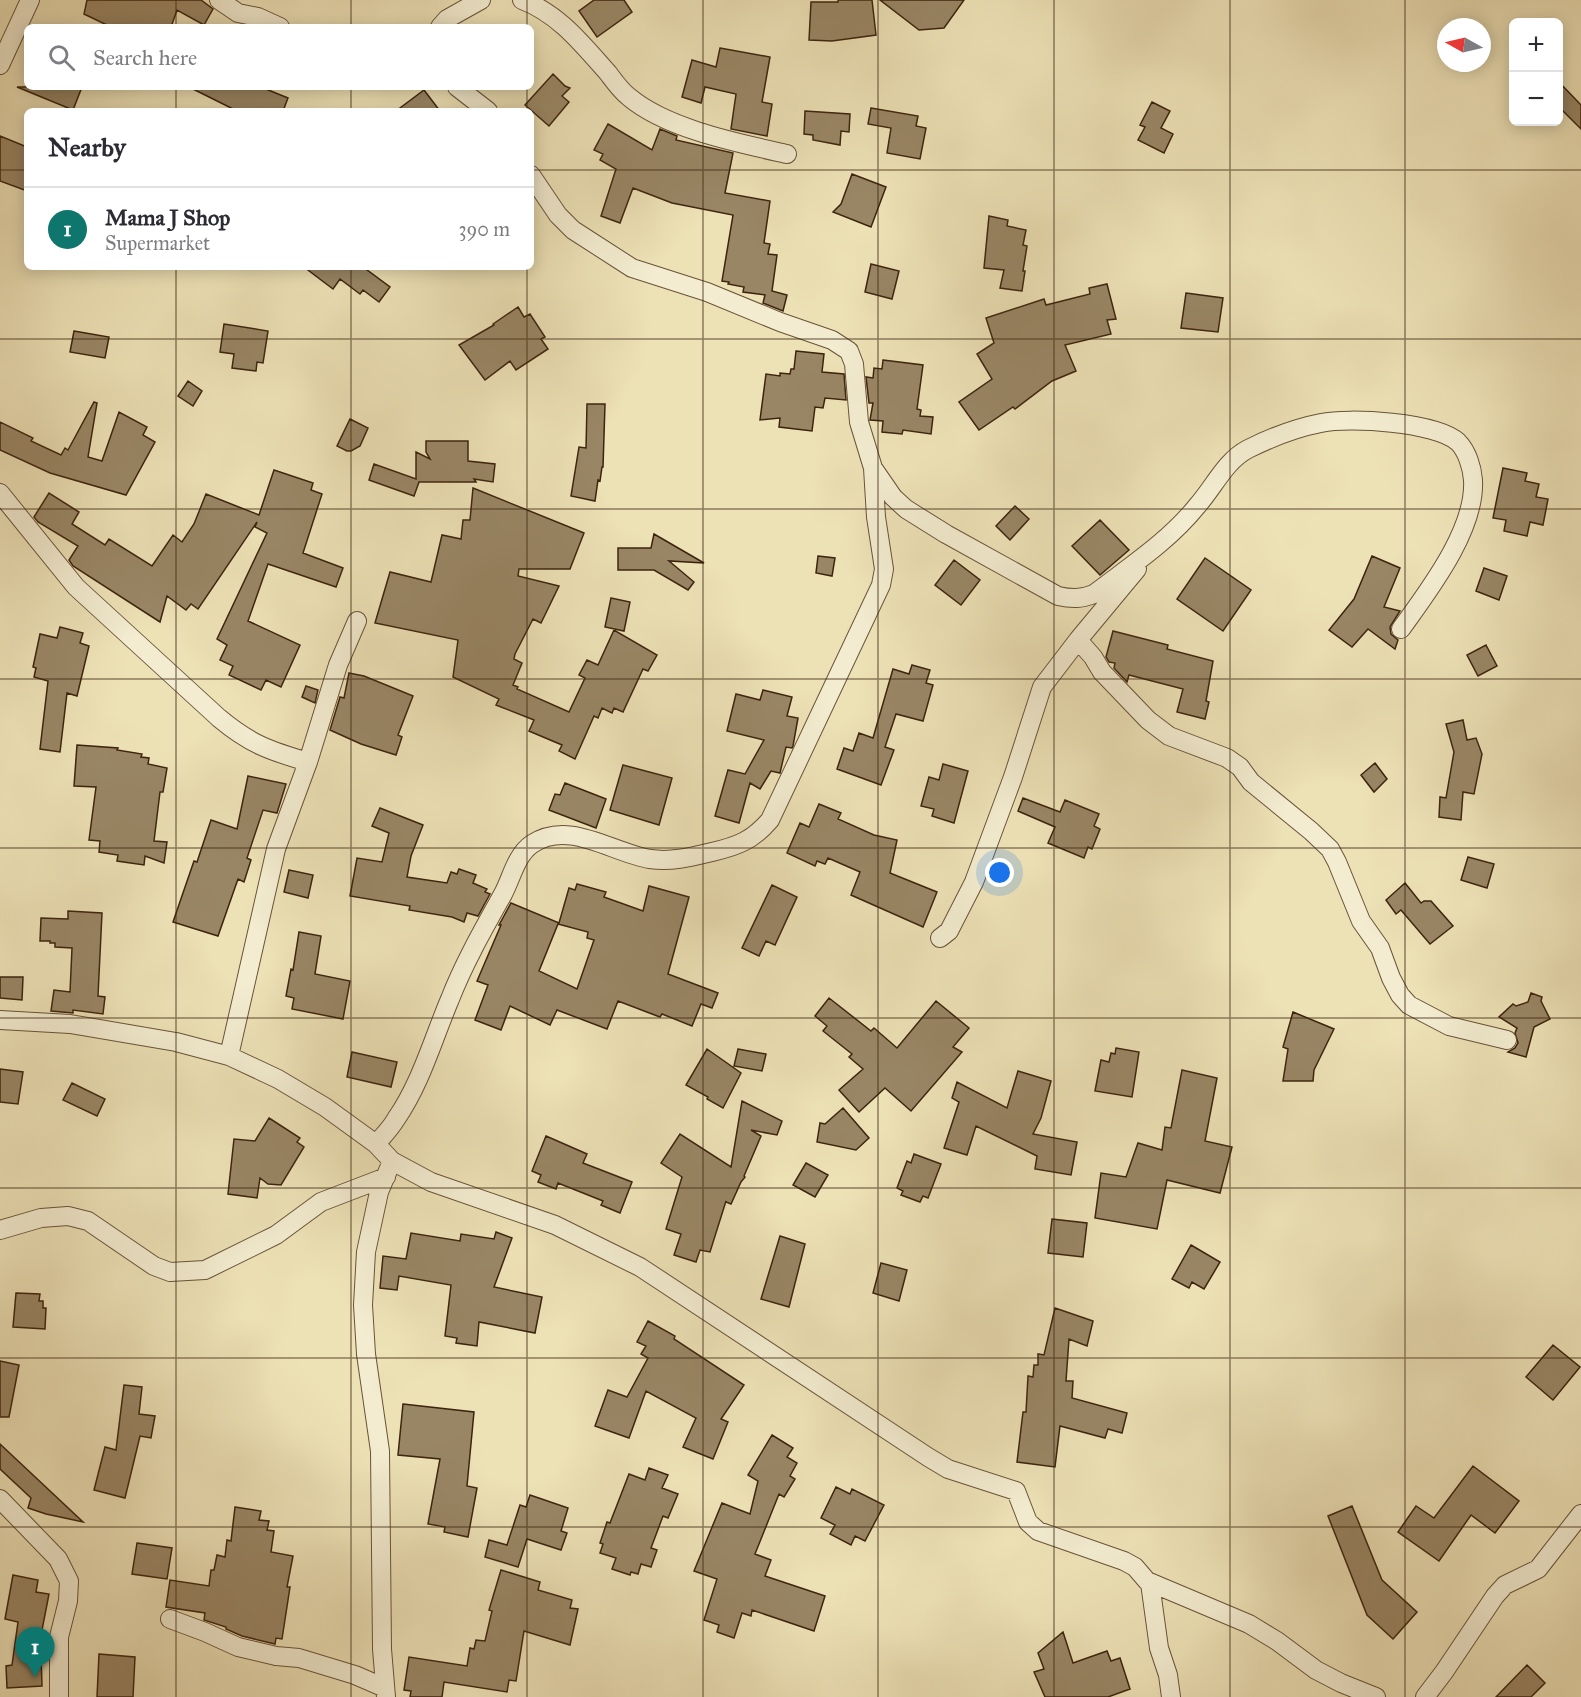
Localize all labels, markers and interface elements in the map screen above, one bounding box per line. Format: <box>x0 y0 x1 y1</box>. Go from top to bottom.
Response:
north arrow <box>1437 18 1491 72</box>
map controls <box>1509 18 1563 126</box>
button: + <box>1509 18 1563 72</box>
search box <box>24 24 534 90</box>
icon: search <box>45 41 78 74</box>
text: Search here <box>93 44 197 71</box>
button: − <box>1509 72 1563 126</box>
text: Nearby <box>48 131 126 163</box>
text: Mama J Shop <box>105 204 230 231</box>
text: 1 <box>64 217 71 241</box>
text: 390 m <box>459 217 510 241</box>
text: Supermarket <box>105 231 210 255</box>
your location <box>985 858 1014 887</box>
pin: 1 <box>15 1628 54 1677</box>

